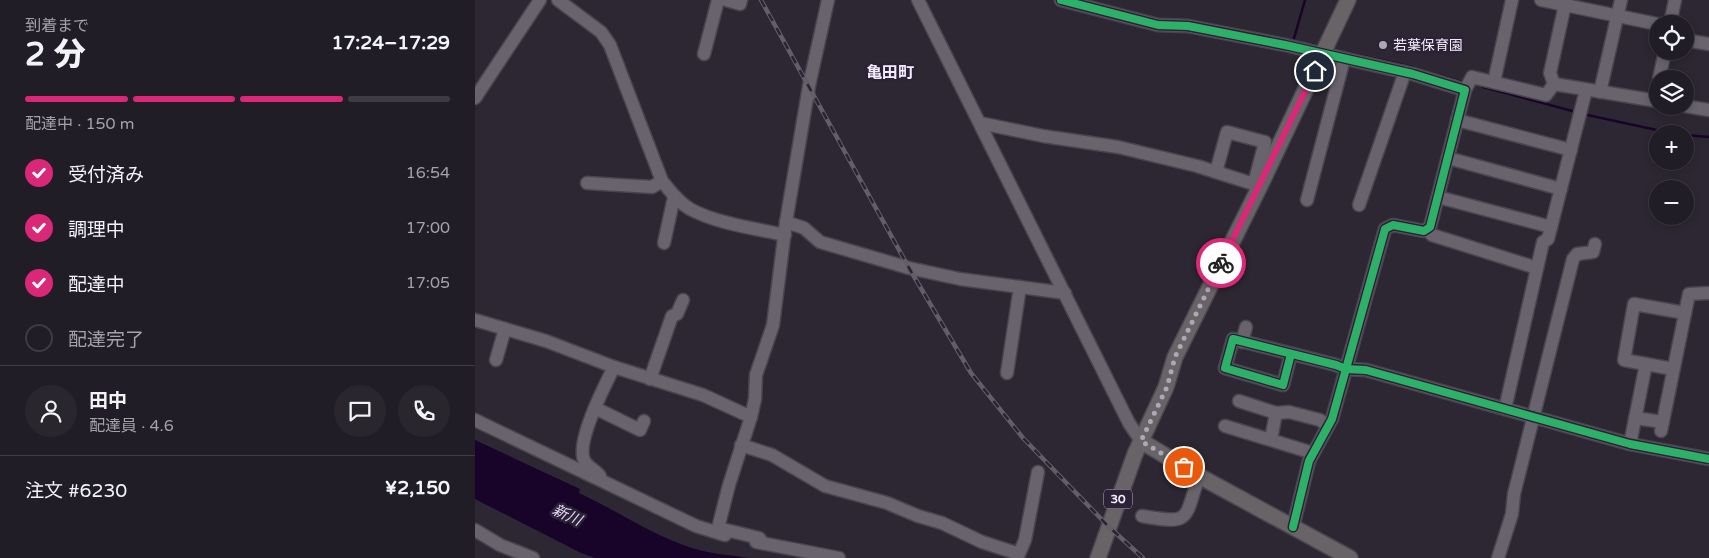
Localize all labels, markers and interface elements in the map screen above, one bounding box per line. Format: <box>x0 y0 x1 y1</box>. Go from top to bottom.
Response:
map controls <box>1649 15 1694 225</box>
button: locate <box>1649 15 1694 60</box>
text: 到着まで <box>25 16 89 36</box>
text: 17:24–17:29 <box>331 32 450 54</box>
text: 2 分 <box>25 36 85 74</box>
place label: 若葉保育園 <box>1393 37 1463 54</box>
marker: 若葉保育園 <box>1377 39 1389 51</box>
pin <box>1294 50 1336 92</box>
icon: home <box>1301 57 1329 85</box>
district label: 亀田町 <box>866 63 914 83</box>
button: layers <box>1649 70 1694 115</box>
text: 配達中 · 150 m <box>25 114 134 134</box>
button: + <box>1649 125 1694 170</box>
icon: check <box>25 159 53 187</box>
text: 16:54 <box>406 163 450 183</box>
text: 受付済み <box>68 164 144 186</box>
button: − <box>1649 180 1694 225</box>
icon: check <box>25 214 53 242</box>
text: 17:00 <box>406 218 450 238</box>
text: 調理中 <box>68 219 125 241</box>
courier <box>1196 238 1246 288</box>
icon: bike <box>1207 249 1235 277</box>
icon: check <box>25 269 53 297</box>
text: 17:05 <box>406 273 450 293</box>
text: 配達中 <box>68 274 125 296</box>
text: 配達完了 <box>68 329 144 351</box>
button: person <box>25 385 77 437</box>
button: chat <box>334 385 386 437</box>
button: phone <box>398 385 450 437</box>
text: 田中 <box>89 390 127 412</box>
text: 配達員 · 4.6 <box>89 416 174 436</box>
pin <box>1163 446 1205 488</box>
icon: bag <box>1170 453 1198 481</box>
text: ¥2,150 <box>385 477 450 499</box>
text: 注文 #6230 <box>25 480 127 502</box>
road number: 30 <box>1104 489 1132 508</box>
water label: 新川 <box>550 501 586 530</box>

